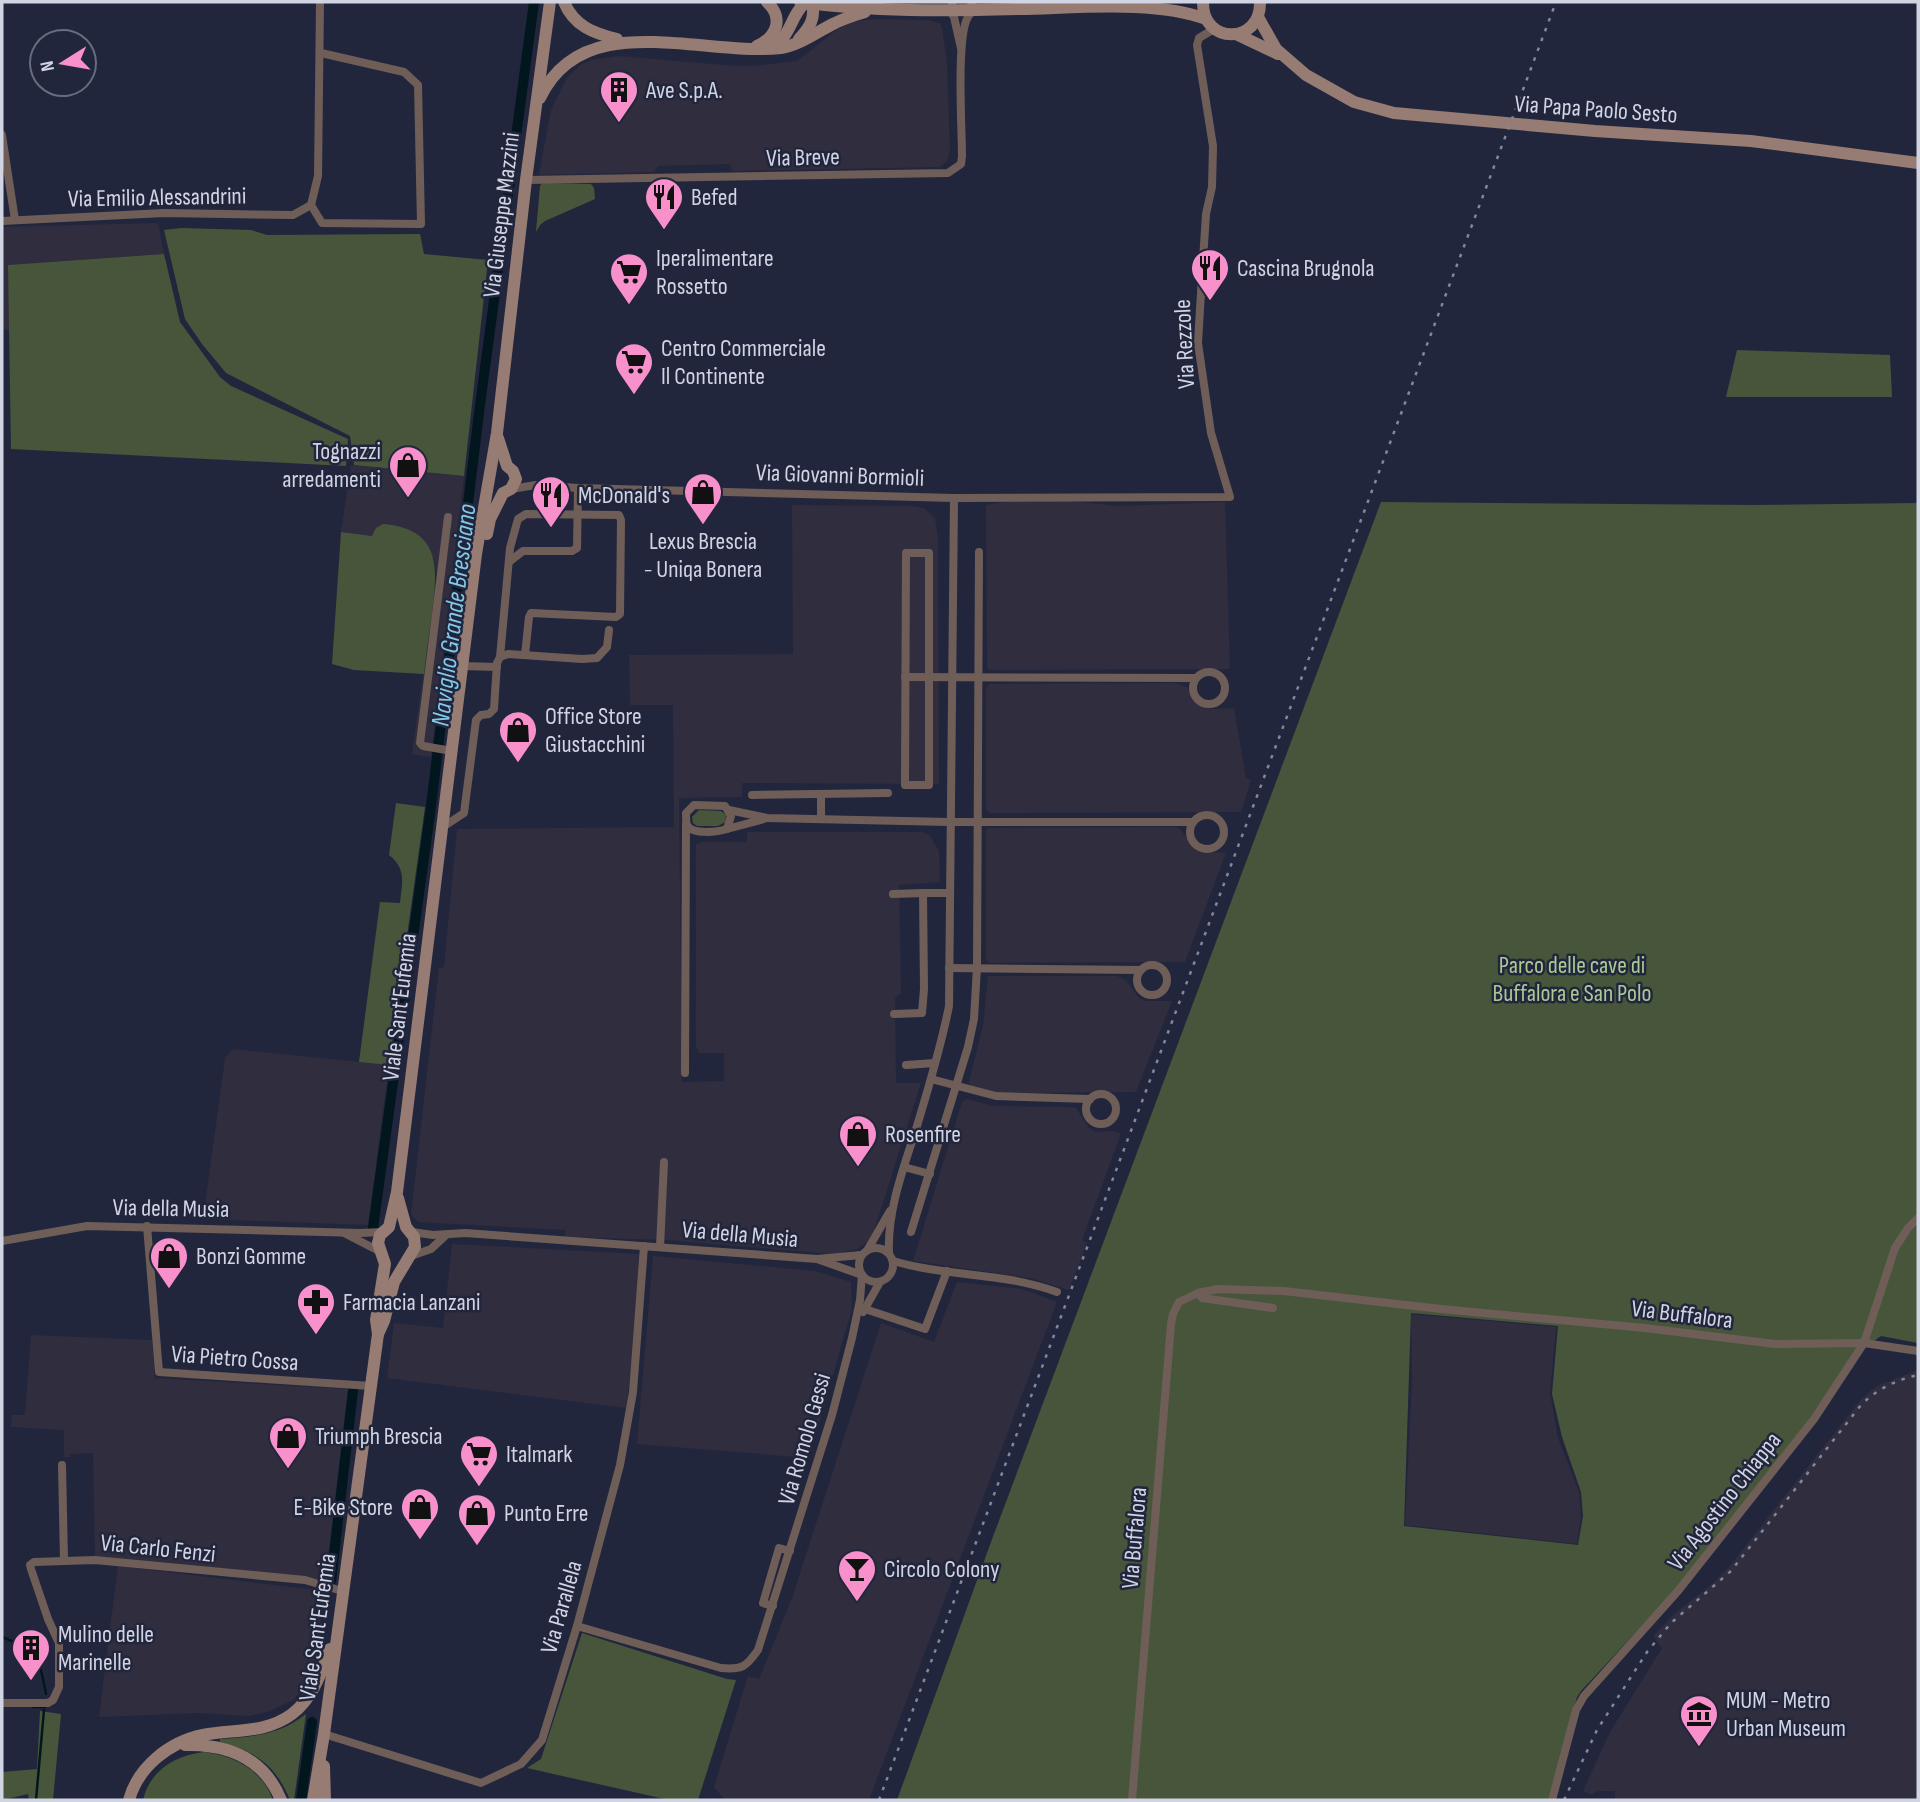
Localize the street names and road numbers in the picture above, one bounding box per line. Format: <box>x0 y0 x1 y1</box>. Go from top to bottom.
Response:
street label: Via Papa Paolo Sesto <box>1514 89 1678 130</box>
street label: Via Giuseppe Mazzini <box>477 131 526 299</box>
street label: Via Breve <box>766 142 840 173</box>
street label: Via Emilio Alessandrini <box>68 181 246 214</box>
street label: Via Rezzole <box>1168 298 1201 390</box>
street label: Via Giovanni Bormioli <box>755 458 925 493</box>
street label: Viale Sant'Eufemia <box>376 932 423 1083</box>
street label: Via della Musia <box>112 1193 230 1224</box>
street label: Via della Musia <box>681 1215 799 1254</box>
street label: Via Buffalora <box>1630 1294 1734 1335</box>
street label: Via Pietro Cossa <box>170 1340 300 1377</box>
street label: Via Romolo Gessi <box>772 1370 837 1508</box>
street label: Via Agostino Chiappa <box>1661 1426 1787 1576</box>
street label: Via Buffalora <box>1116 1486 1153 1590</box>
street label: Via Carlo Fenzi <box>99 1528 217 1569</box>
street label: Viale Sant'Eufemia <box>293 1551 342 1703</box>
street label: Via Parallela <box>534 1557 589 1657</box>

